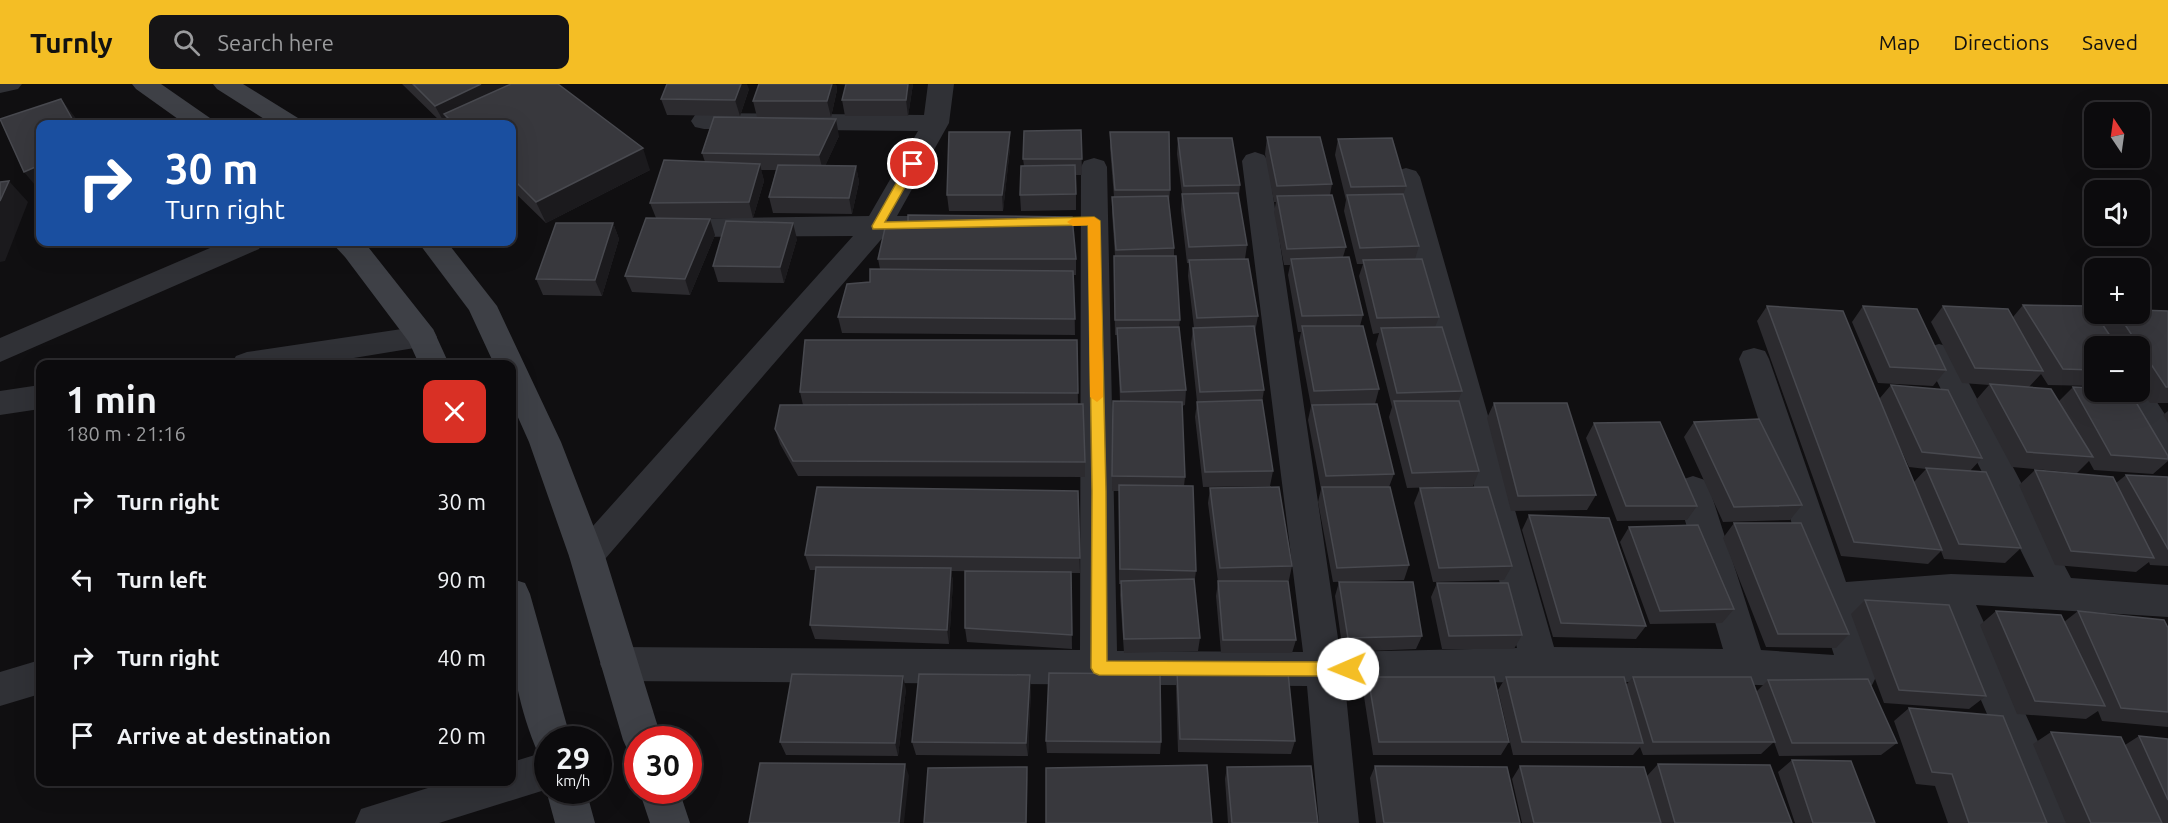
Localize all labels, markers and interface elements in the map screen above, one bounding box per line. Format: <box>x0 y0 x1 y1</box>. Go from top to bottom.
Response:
search box <box>149 15 569 69</box>
icon: search <box>170 26 203 59</box>
text: Turnly <box>30 27 113 58</box>
text: Search here <box>218 30 334 55</box>
text: Map <box>1879 30 1920 54</box>
text: Directions <box>1953 30 2049 54</box>
text: Saved <box>2082 30 2138 54</box>
north arrow <box>2084 102 2150 168</box>
map controls <box>2084 102 2150 402</box>
pin <box>887 138 938 189</box>
icon: right <box>66 144 144 222</box>
text: 30 m <box>165 145 259 192</box>
icon: arrive <box>896 147 929 180</box>
button: sound <box>2084 180 2150 246</box>
text: Turn right <box>165 194 285 224</box>
button: + <box>2084 258 2150 324</box>
button: − <box>2084 336 2150 402</box>
text: 1 min <box>66 379 157 420</box>
button: close <box>423 380 486 443</box>
text: 180 m · 21:16 <box>66 422 186 445</box>
icon: right <box>66 485 99 518</box>
text: Turn right <box>117 489 219 514</box>
text: 30 m <box>437 489 486 514</box>
icon: left <box>66 563 99 596</box>
text: Turn left <box>117 567 207 592</box>
text: 90 m <box>437 567 486 592</box>
position arrow <box>1316 637 1380 701</box>
icon: right <box>66 641 99 674</box>
text: Turn right <box>117 645 219 670</box>
text: 40 m <box>437 645 486 670</box>
icon: arrive <box>66 719 99 752</box>
text: Arrive at destination <box>117 723 331 748</box>
text: 20 m <box>437 723 486 748</box>
speed limit sign: 30 <box>624 726 702 804</box>
text: 29 <box>556 741 590 775</box>
text: km/h <box>556 772 590 789</box>

